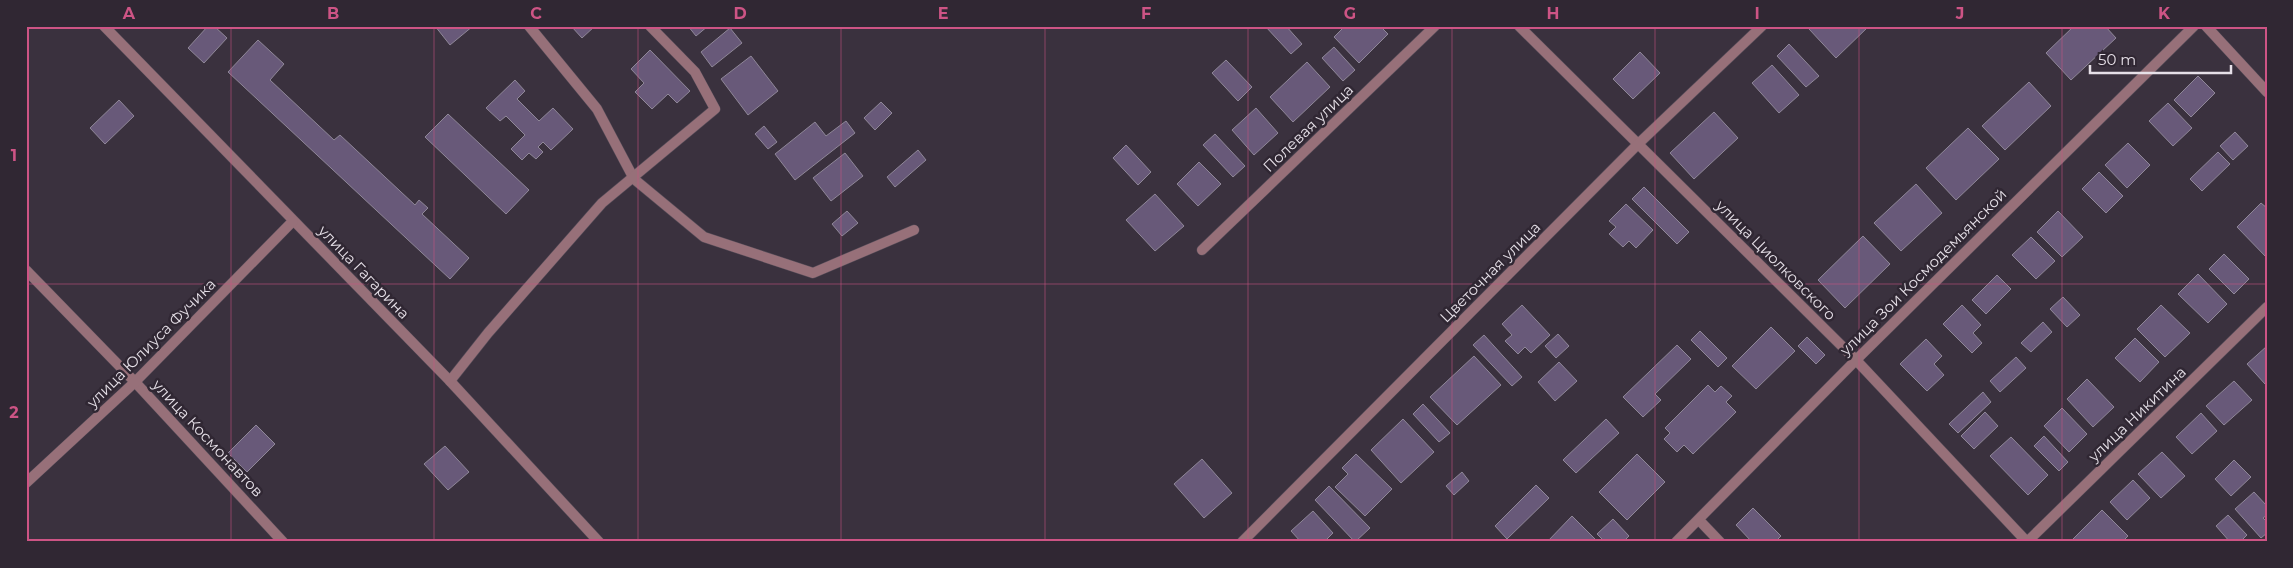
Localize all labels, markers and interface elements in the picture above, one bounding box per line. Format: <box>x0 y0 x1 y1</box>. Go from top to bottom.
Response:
text: A <box>122 4 136 23</box>
text: B <box>327 4 339 23</box>
text: C <box>530 4 542 23</box>
text: D <box>733 4 747 23</box>
text: E <box>938 4 948 23</box>
text: F <box>1141 4 1151 23</box>
text: G <box>1344 4 1356 23</box>
text: H <box>1547 4 1559 23</box>
text: I <box>1754 4 1760 23</box>
text: J <box>1955 4 1964 23</box>
text: K <box>2158 4 2171 23</box>
scale bar <box>2090 42 2232 74</box>
text: 50 m <box>2098 50 2136 69</box>
street label: Полевая улица <box>1259 80 1357 176</box>
text: 1 <box>11 146 17 165</box>
street label: улица Зои Космодемьянской <box>1835 185 2010 360</box>
street label: улица Циолковского <box>1711 195 1840 324</box>
street label: Цветочная улица <box>1436 218 1544 326</box>
street label: улица Гагарина <box>314 220 414 323</box>
street label: улица Юлиуса Фучика <box>82 275 219 412</box>
street label: улица Никитина <box>2083 362 2190 466</box>
street label: улица Космонавтов <box>148 375 267 501</box>
text: 2 <box>9 403 19 422</box>

